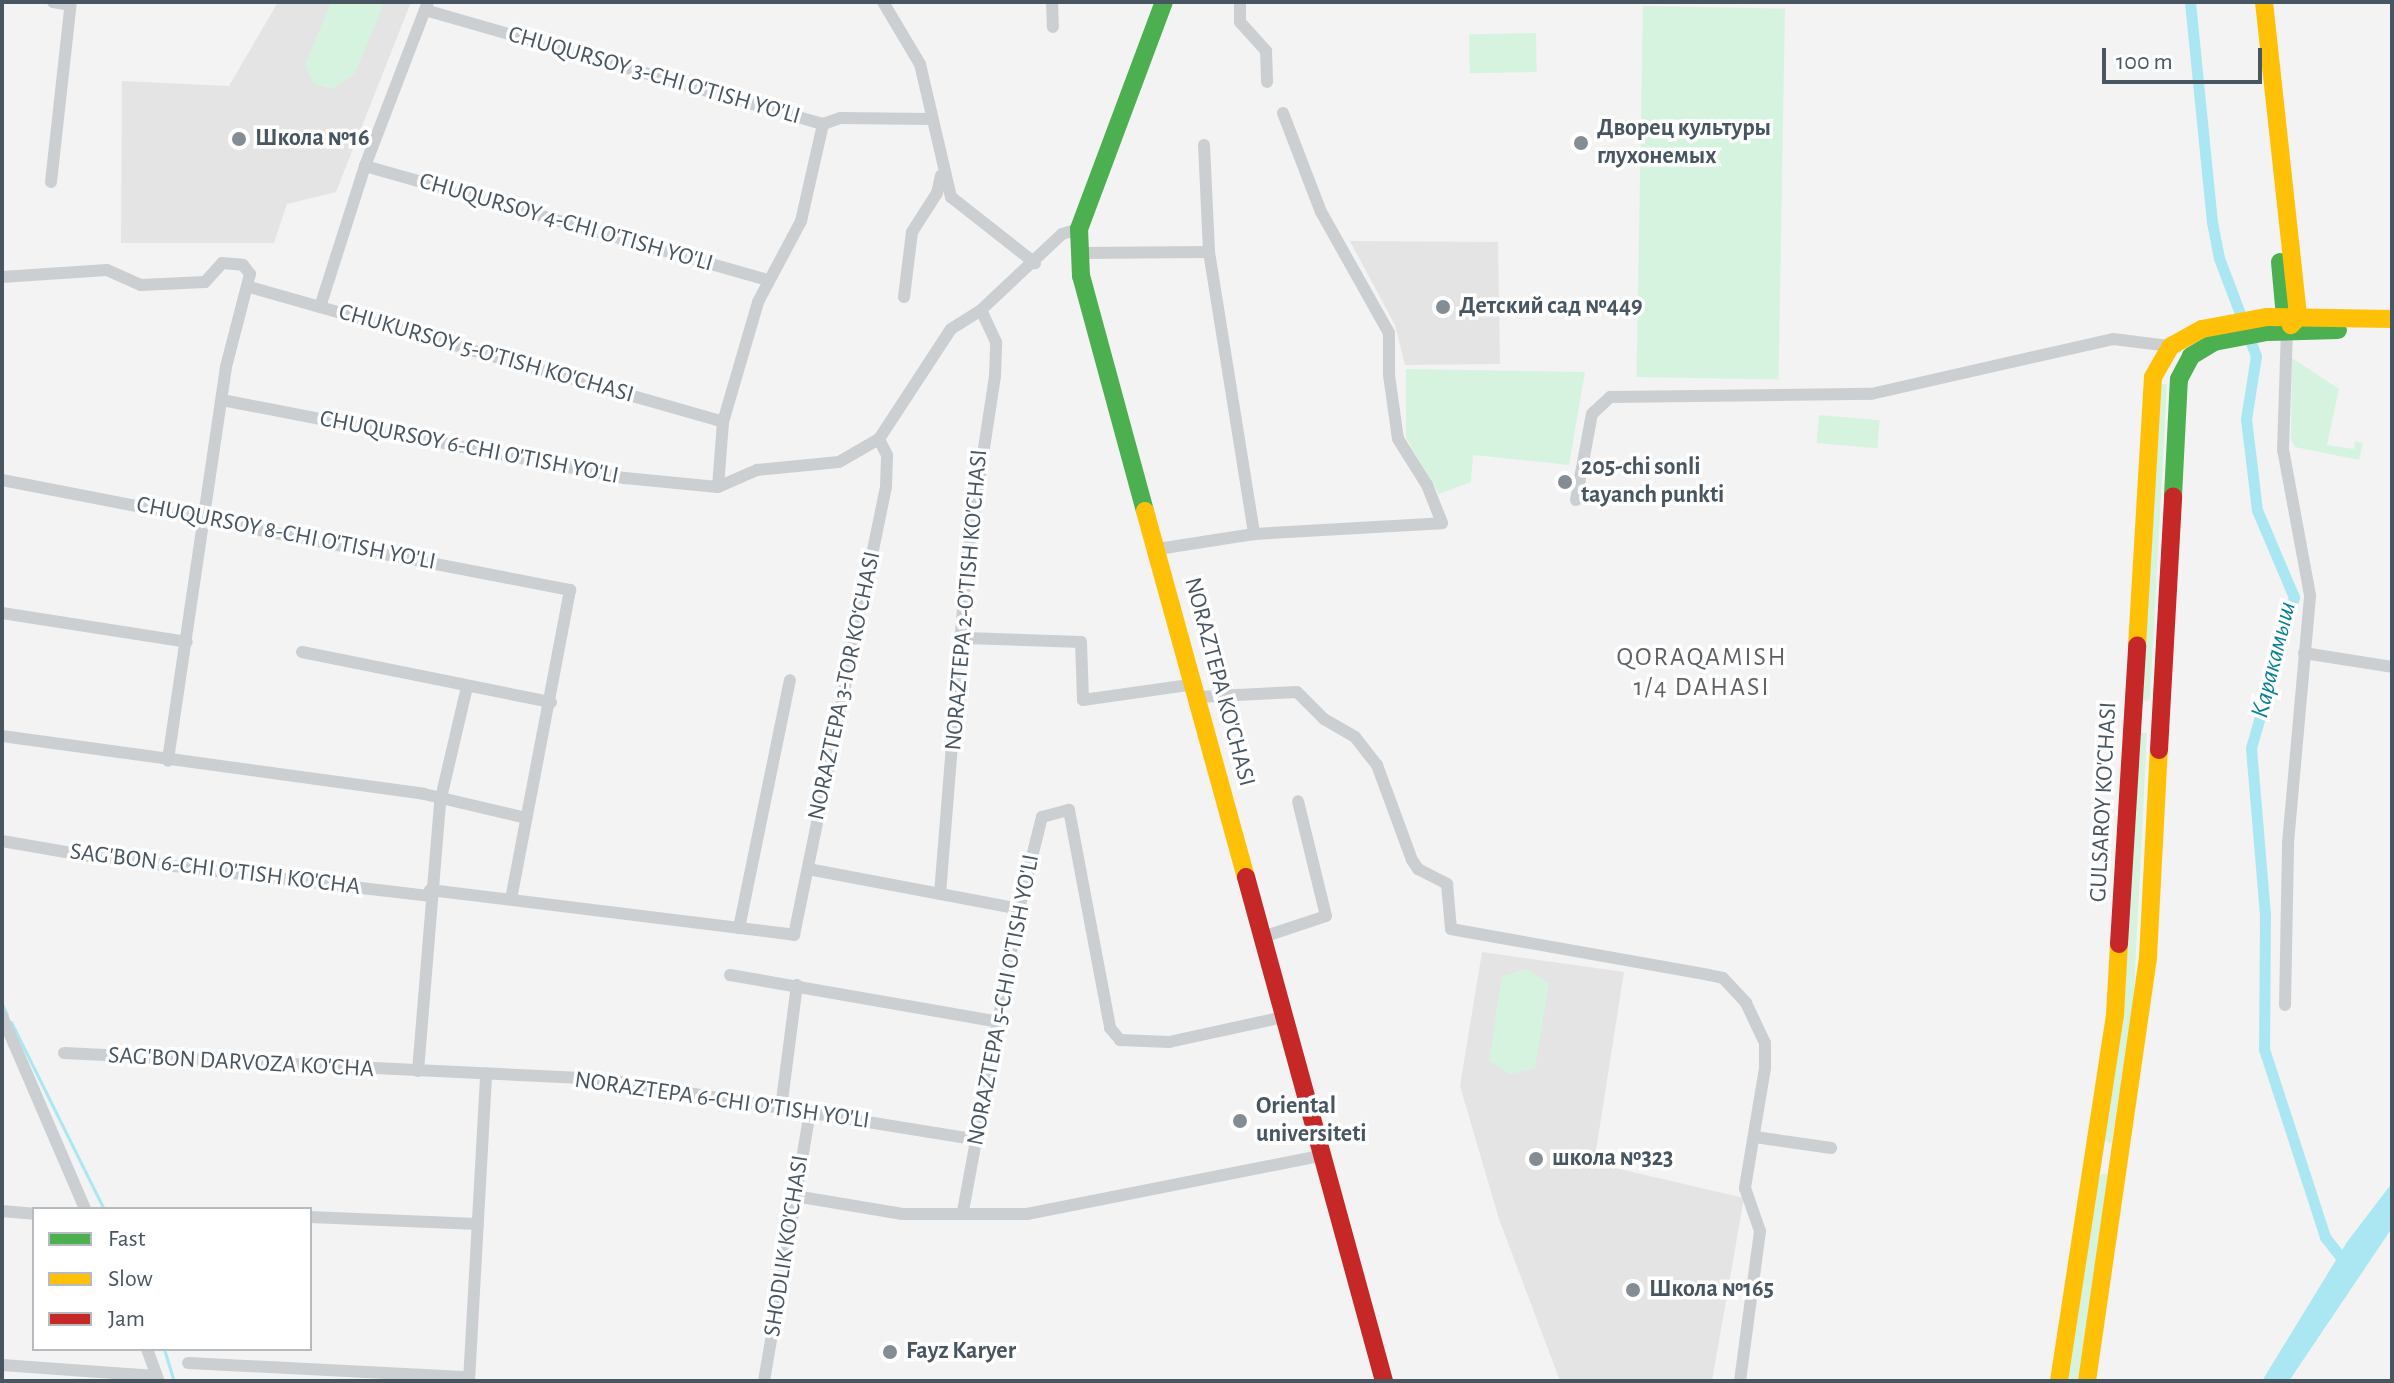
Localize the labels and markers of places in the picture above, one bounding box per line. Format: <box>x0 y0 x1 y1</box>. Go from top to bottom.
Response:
place label: Дворец культуры глухонемых <box>1597 115 1771 171</box>
place label: Школа №16 <box>255 125 370 153</box>
marker: Школа №16 <box>230 130 248 148</box>
marker: Дворец культуры глухонемых <box>1572 134 1590 152</box>
place label: Детский сад №449 <box>1459 293 1643 321</box>
marker: Детский сад №449 <box>1434 298 1452 316</box>
place label: 205-chi sonli tayanch punkti <box>1581 454 1724 510</box>
marker: 205-chi sonli tayanch punkti <box>1556 473 1574 491</box>
place label: Oriental universiteti <box>1256 1093 1367 1149</box>
marker: Oriental universiteti <box>1231 1112 1249 1130</box>
place label: школа №323 <box>1552 1145 1673 1173</box>
marker: школа №323 <box>1527 1150 1545 1168</box>
place label: Школа №165 <box>1649 1276 1774 1304</box>
marker: Школа №165 <box>1624 1281 1642 1299</box>
place label: Fayz Karyer <box>906 1338 1016 1366</box>
marker: Fayz Karyer <box>881 1343 899 1361</box>

